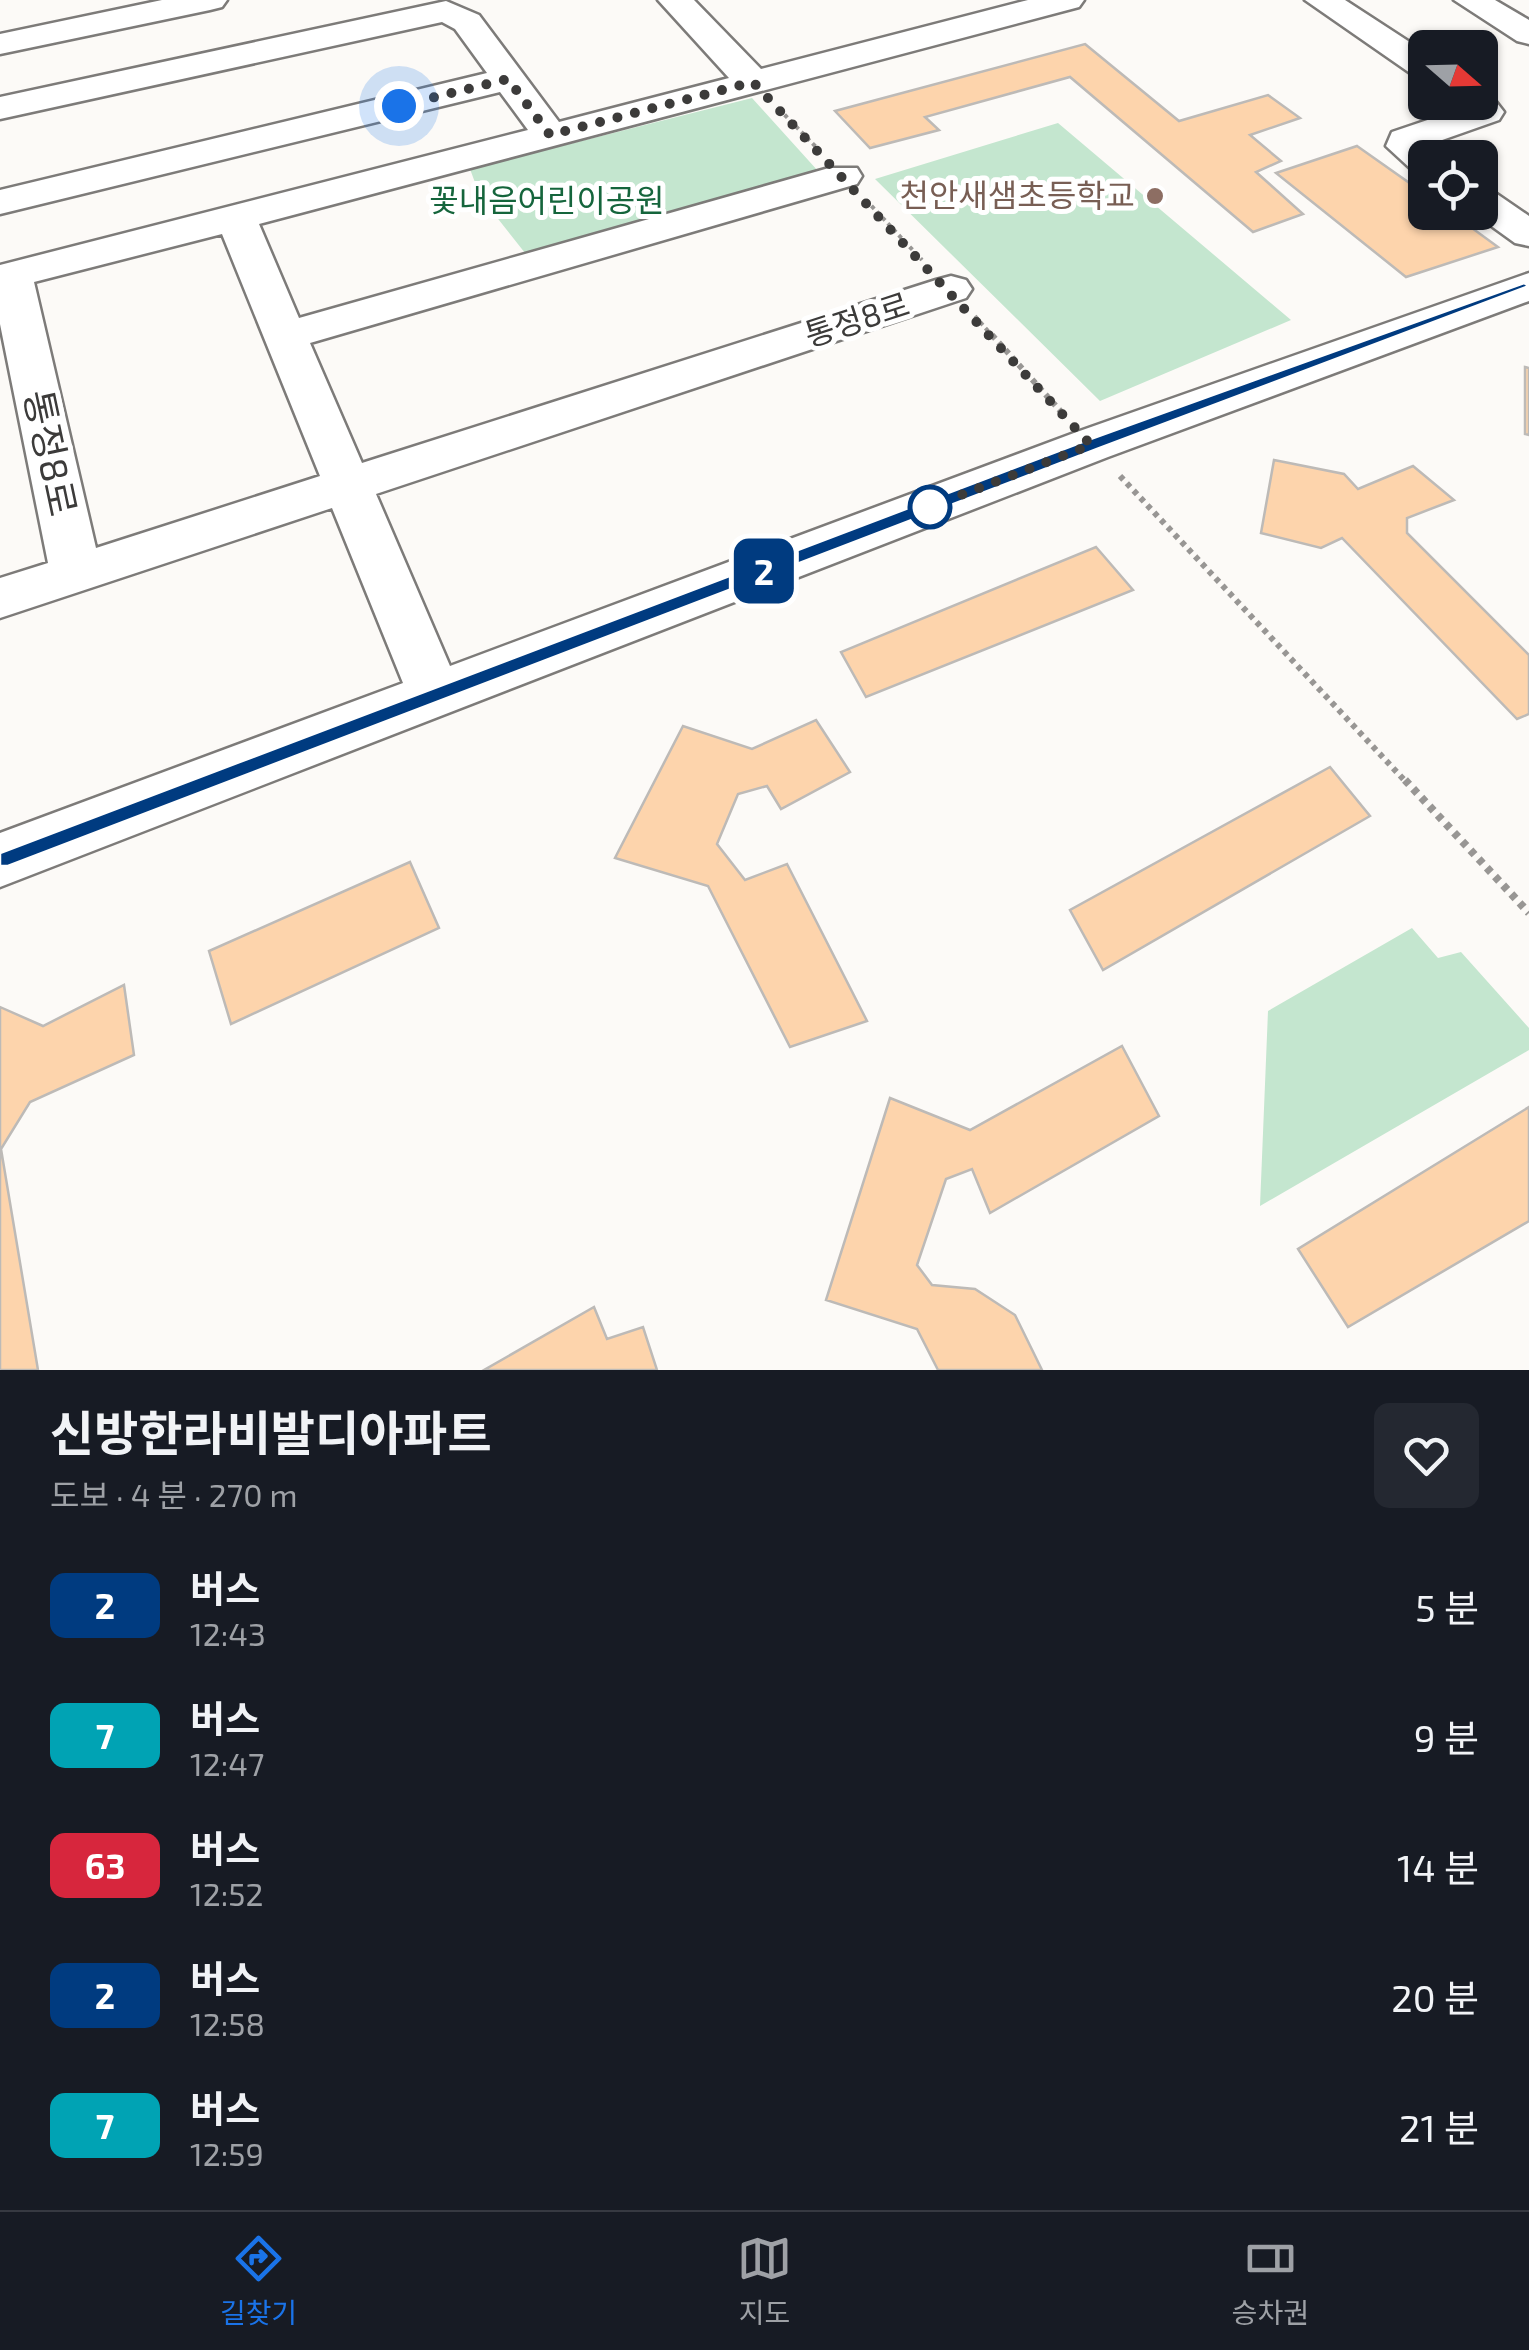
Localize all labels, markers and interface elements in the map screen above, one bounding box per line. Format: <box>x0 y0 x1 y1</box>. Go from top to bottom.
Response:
north arrow <box>1408 30 1498 120</box>
map controls <box>1408 30 1498 230</box>
your location <box>374 81 424 131</box>
button: locate <box>1408 140 1498 230</box>
place label: 천안새샘초등학교 <box>899 175 1135 213</box>
park label: 꽃내음어린이공원 <box>429 180 665 218</box>
marker: 천안새샘초등학교 <box>1144 185 1166 207</box>
street label: 통정8로 <box>799 283 913 353</box>
street label: 통정8로 <box>16 385 88 520</box>
unlabelled marker <box>909 486 951 528</box>
line badge: 2 <box>732 538 796 604</box>
text: 2 <box>754 550 774 592</box>
text: 신방한라비발디아파트 <box>50 1403 492 1461</box>
button: heart <box>1374 1403 1479 1508</box>
text: 도보 · 4 분 · 270 m <box>50 1475 298 1513</box>
text: 버스 <box>190 1565 260 1611</box>
text: 2 <box>95 1584 115 1626</box>
text: 5 분 <box>1415 1584 1479 1630</box>
text: 12:43 <box>190 1614 266 1652</box>
text: 버스 <box>190 1695 260 1741</box>
text: 7 <box>96 1714 114 1756</box>
text: 9 분 <box>1414 1714 1479 1760</box>
text: 12:47 <box>190 1744 264 1782</box>
text: 버스 <box>190 1825 260 1871</box>
text: 63 <box>85 1844 125 1886</box>
text: 14 분 <box>1397 1844 1479 1890</box>
text: 12:52 <box>190 1874 263 1912</box>
text: 버스 <box>190 1955 260 2001</box>
text: 2 <box>95 1974 115 2016</box>
text: 20 분 <box>1391 1974 1479 2020</box>
text: 12:58 <box>190 2004 265 2042</box>
text: 버스 <box>190 2085 260 2131</box>
text: 7 <box>96 2104 114 2146</box>
text: 21 분 <box>1399 2104 1479 2150</box>
text: 12:59 <box>190 2134 264 2172</box>
tab: 길찾기 <box>220 2231 297 2331</box>
tab: 지도 <box>737 2231 792 2331</box>
tab: 승차권 <box>1232 2231 1309 2331</box>

